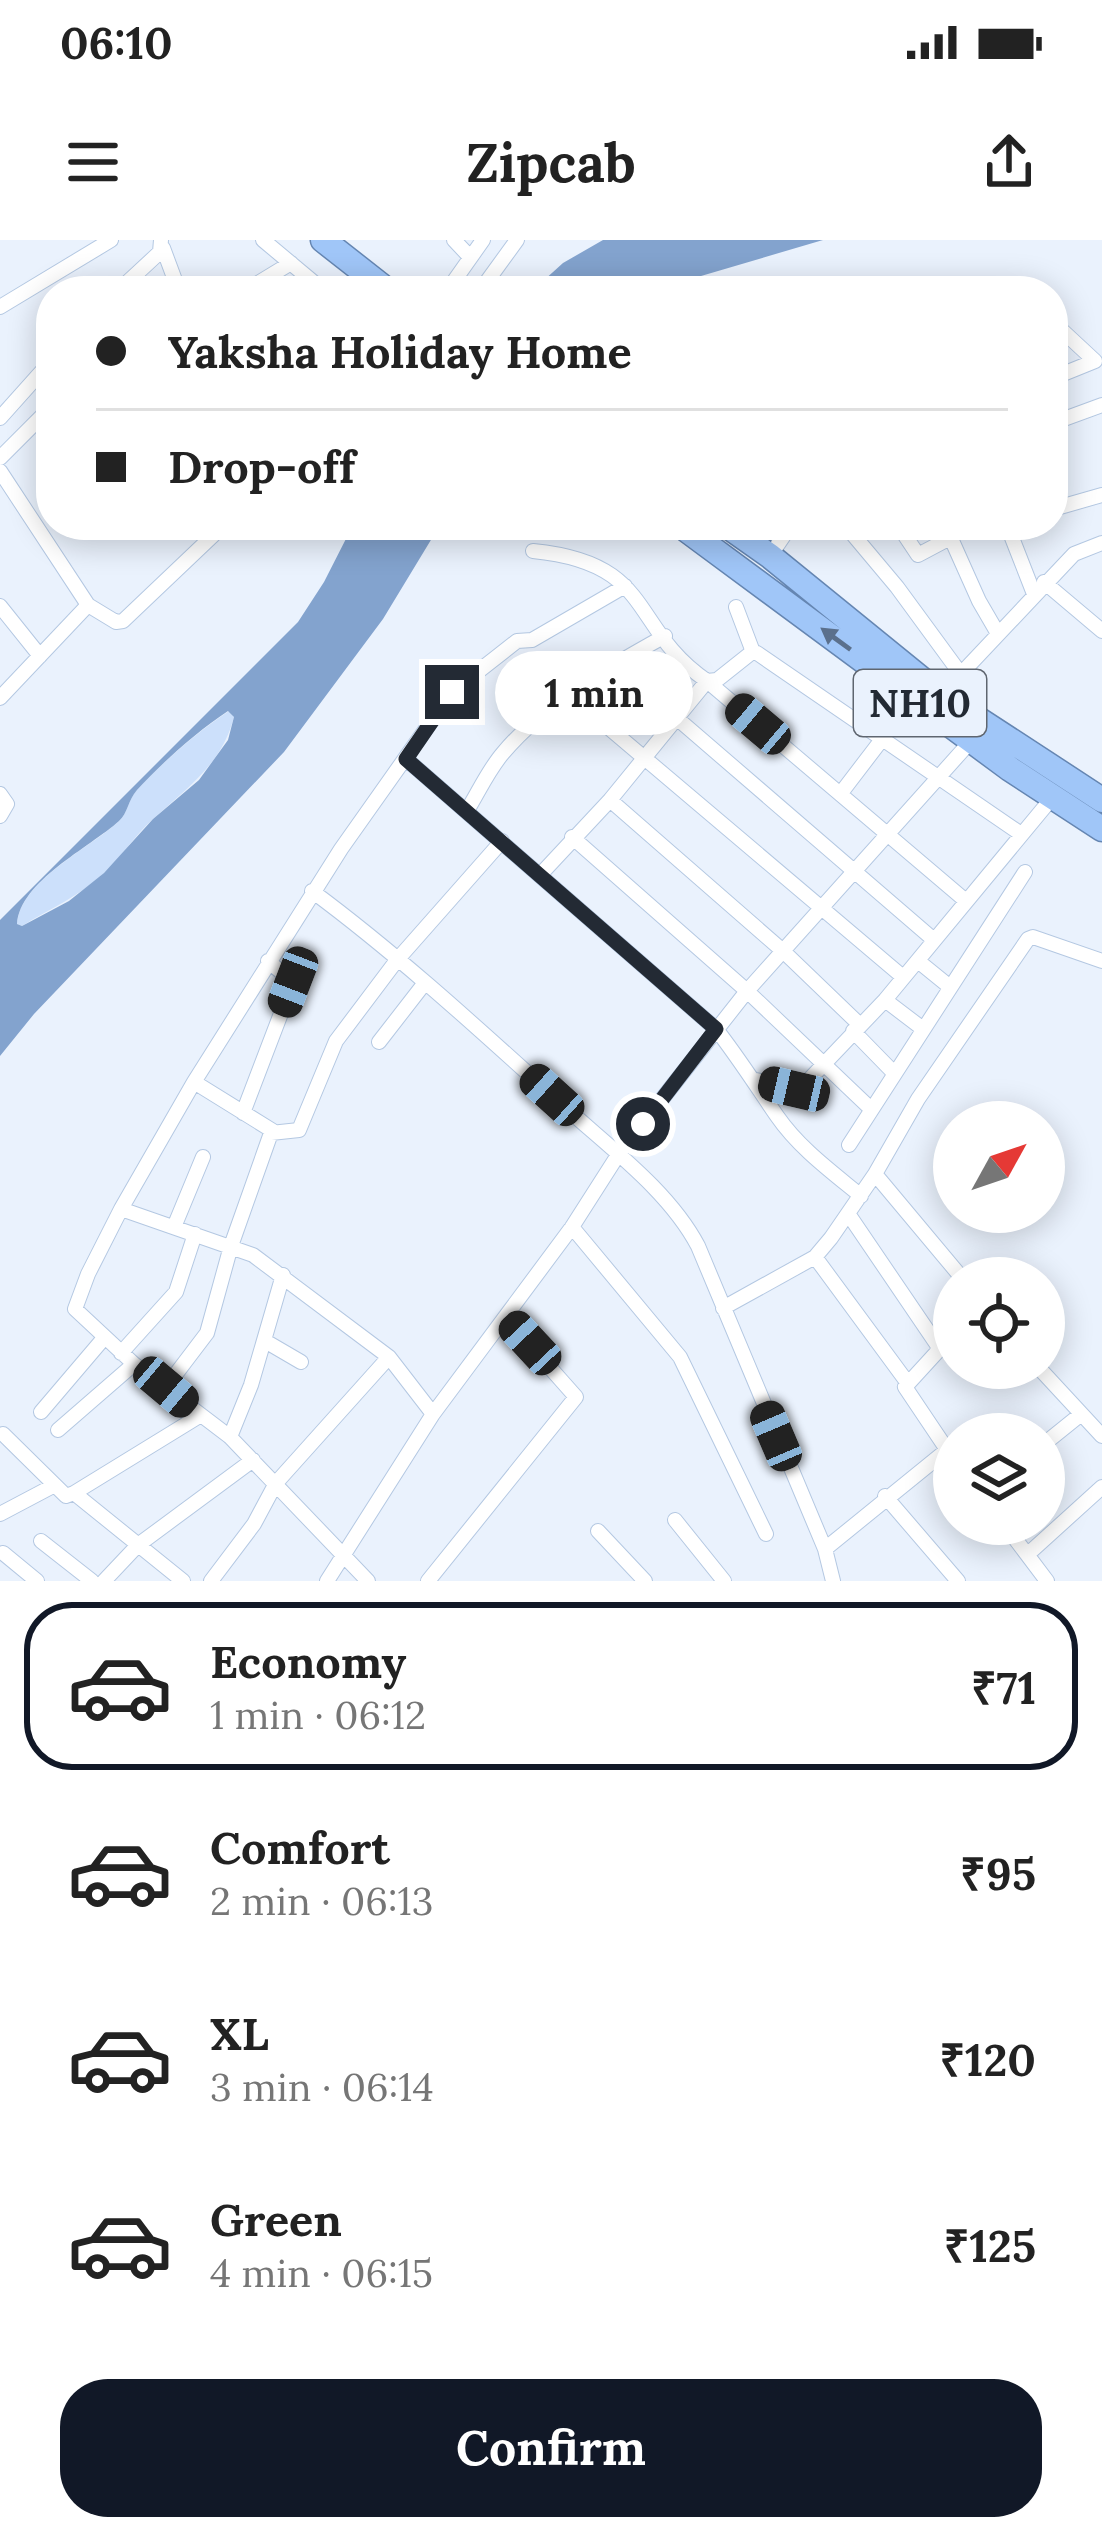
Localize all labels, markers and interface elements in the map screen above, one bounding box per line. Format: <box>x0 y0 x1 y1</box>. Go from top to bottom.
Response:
text: 06:10 <box>60 14 173 71</box>
text: Zipcab <box>466 128 636 197</box>
icon: menu <box>60 129 126 195</box>
icon: share <box>976 129 1042 195</box>
text: Yaksha Holiday Home <box>168 323 632 380</box>
text: Drop-off <box>168 438 355 495</box>
one-way arrow <box>820 628 852 652</box>
callout: 1 min <box>494 650 692 734</box>
route end <box>425 665 479 719</box>
text: 1 min <box>544 668 644 718</box>
road number: NH10 <box>854 670 986 736</box>
car <box>719 687 797 761</box>
car <box>263 942 323 1022</box>
car <box>513 1058 591 1132</box>
car <box>755 1063 833 1115</box>
route start <box>616 1097 670 1151</box>
north arrow <box>933 1101 1065 1233</box>
map controls <box>933 1101 1065 1545</box>
button: locate <box>933 1257 1065 1389</box>
car <box>492 1304 568 1382</box>
car <box>127 1350 205 1424</box>
car <box>745 1396 807 1476</box>
button: layers <box>933 1413 1065 1545</box>
icon: car <box>66 1632 174 1740</box>
text: Economy <box>210 1633 406 1690</box>
text: ₹71 <box>971 1659 1036 1716</box>
text: 1 min · 06:12 <box>210 1690 426 1740</box>
icon: car <box>66 1818 174 1926</box>
text: Comfort <box>210 1819 390 1876</box>
text: ₹95 <box>960 1845 1036 1902</box>
text: 2 min · 06:13 <box>210 1876 433 1926</box>
icon: car <box>66 2004 174 2112</box>
text: XL <box>210 2005 269 2062</box>
text: ₹120 <box>939 2031 1036 2088</box>
text: 3 min · 06:14 <box>210 2062 434 2112</box>
icon: car <box>66 2190 174 2298</box>
text: Green <box>210 2191 342 2248</box>
text: ₹125 <box>944 2217 1036 2274</box>
text: 4 min · 06:15 <box>210 2248 433 2298</box>
button: Confirm <box>60 2379 1042 2517</box>

